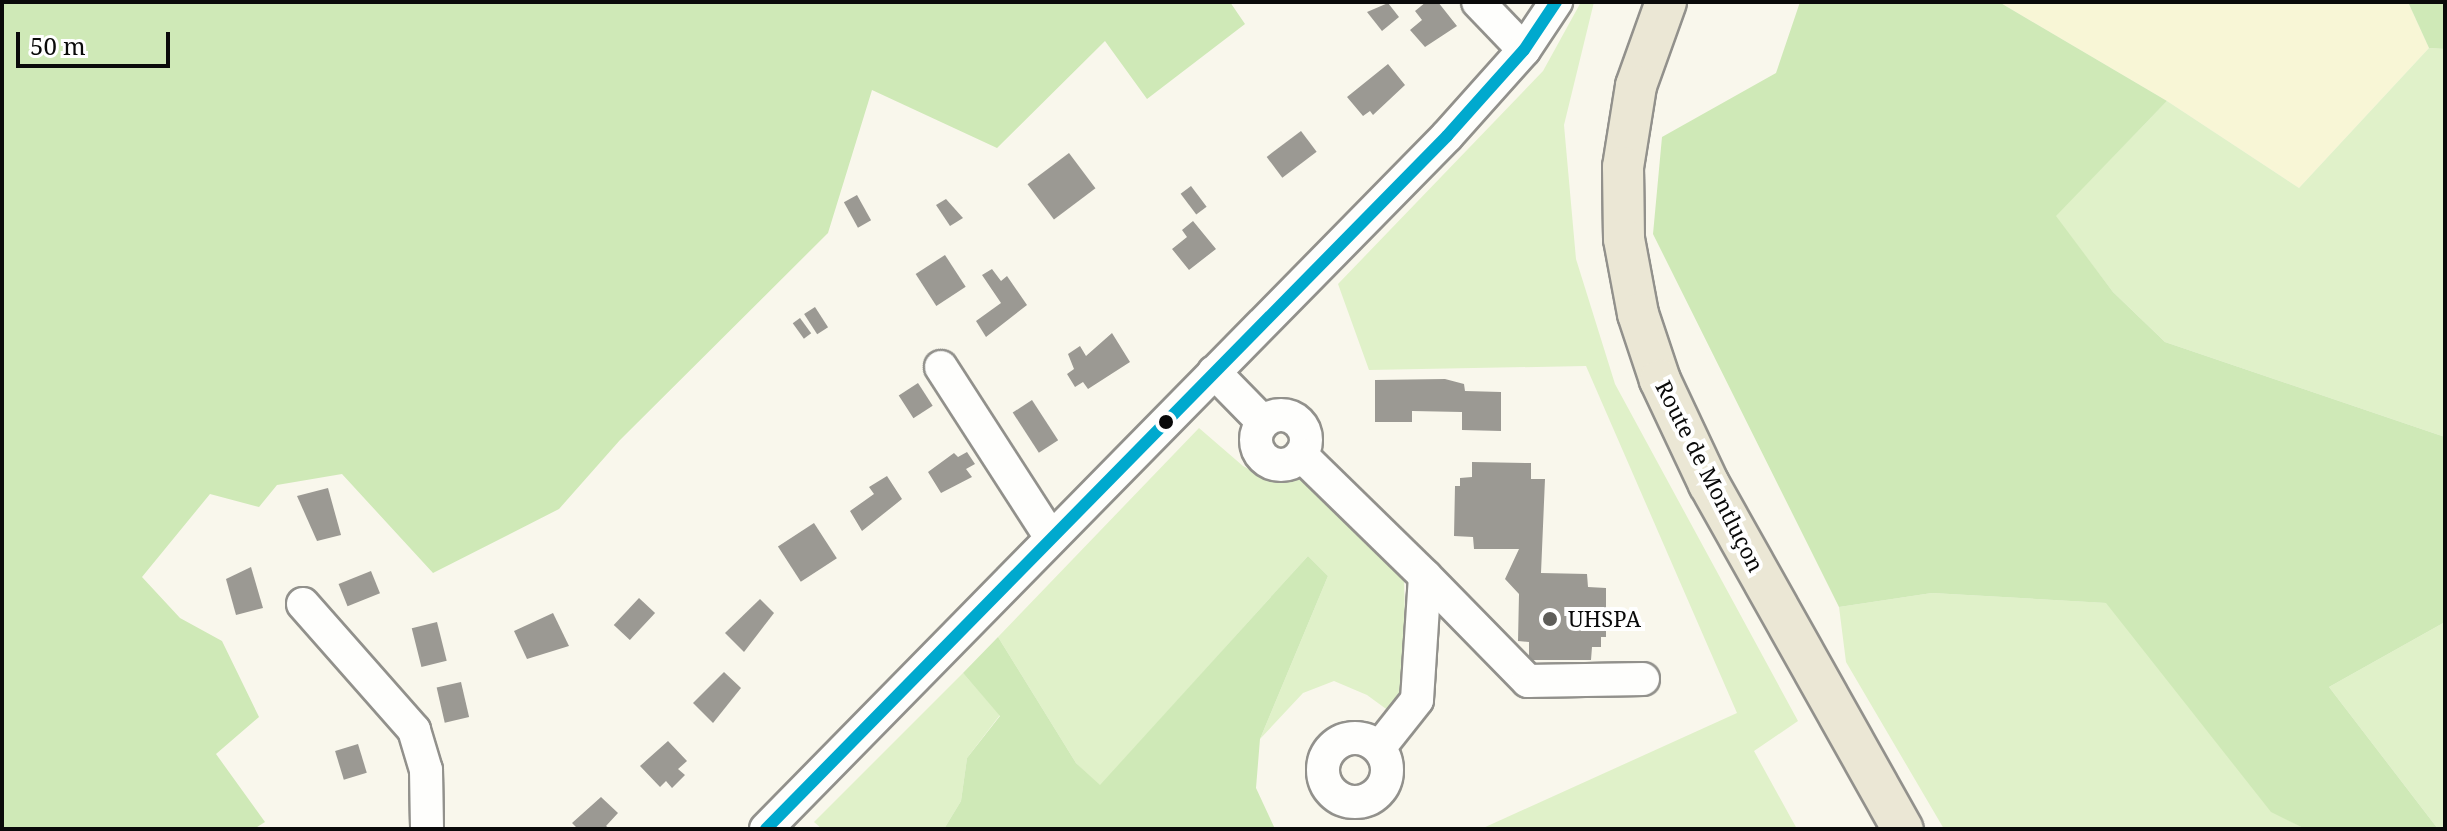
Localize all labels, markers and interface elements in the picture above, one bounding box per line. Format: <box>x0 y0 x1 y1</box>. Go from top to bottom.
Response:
scale bar <box>20 16 174 66</box>
text: 50 m <box>30 29 86 62</box>
street label: Route de Montluçon <box>1650 376 1770 576</box>
unlabelled marker <box>1158 414 1174 430</box>
place label: UHSPA <box>1568 606 1641 632</box>
marker: UHSPA <box>1539 608 1561 630</box>

